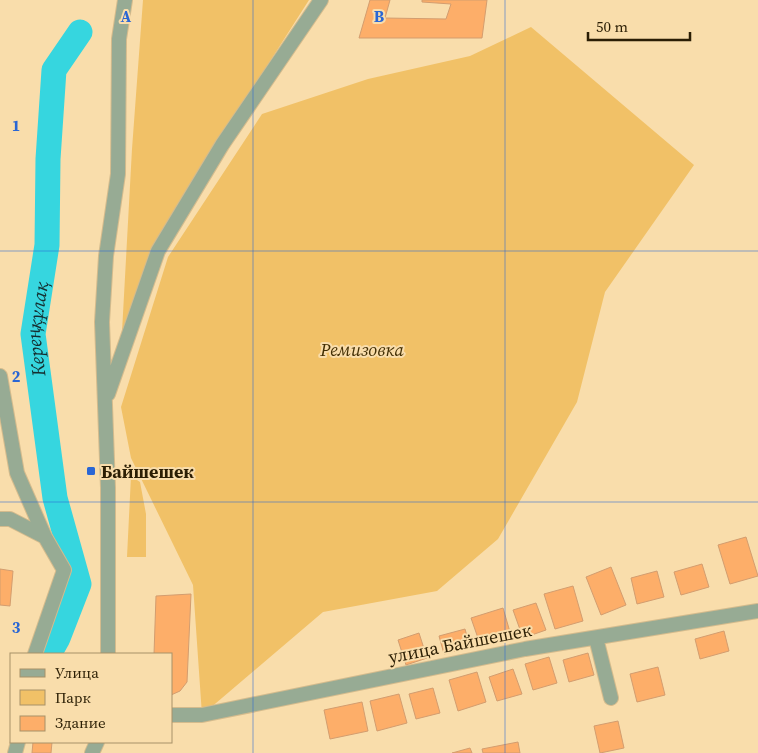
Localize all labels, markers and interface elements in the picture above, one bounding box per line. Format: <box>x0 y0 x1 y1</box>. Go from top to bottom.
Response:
text: A <box>121 5 132 27</box>
text: B <box>374 5 385 27</box>
scale bar <box>588 10 690 42</box>
text: 50 m <box>596 16 628 37</box>
text: 1 <box>12 114 20 136</box>
water label: Кереңқұлақ <box>19 279 54 379</box>
park label: Ремизовка <box>319 337 404 362</box>
text: 2 <box>12 365 21 387</box>
place label: Байшешек <box>101 459 194 484</box>
marker: Байшешек <box>85 465 97 477</box>
text: 3 <box>12 616 21 638</box>
street label: улица Байшешек <box>386 617 534 669</box>
legend <box>10 653 172 743</box>
text: Улица <box>55 662 99 683</box>
text: Парк <box>55 687 91 708</box>
text: Здание <box>55 712 106 733</box>

